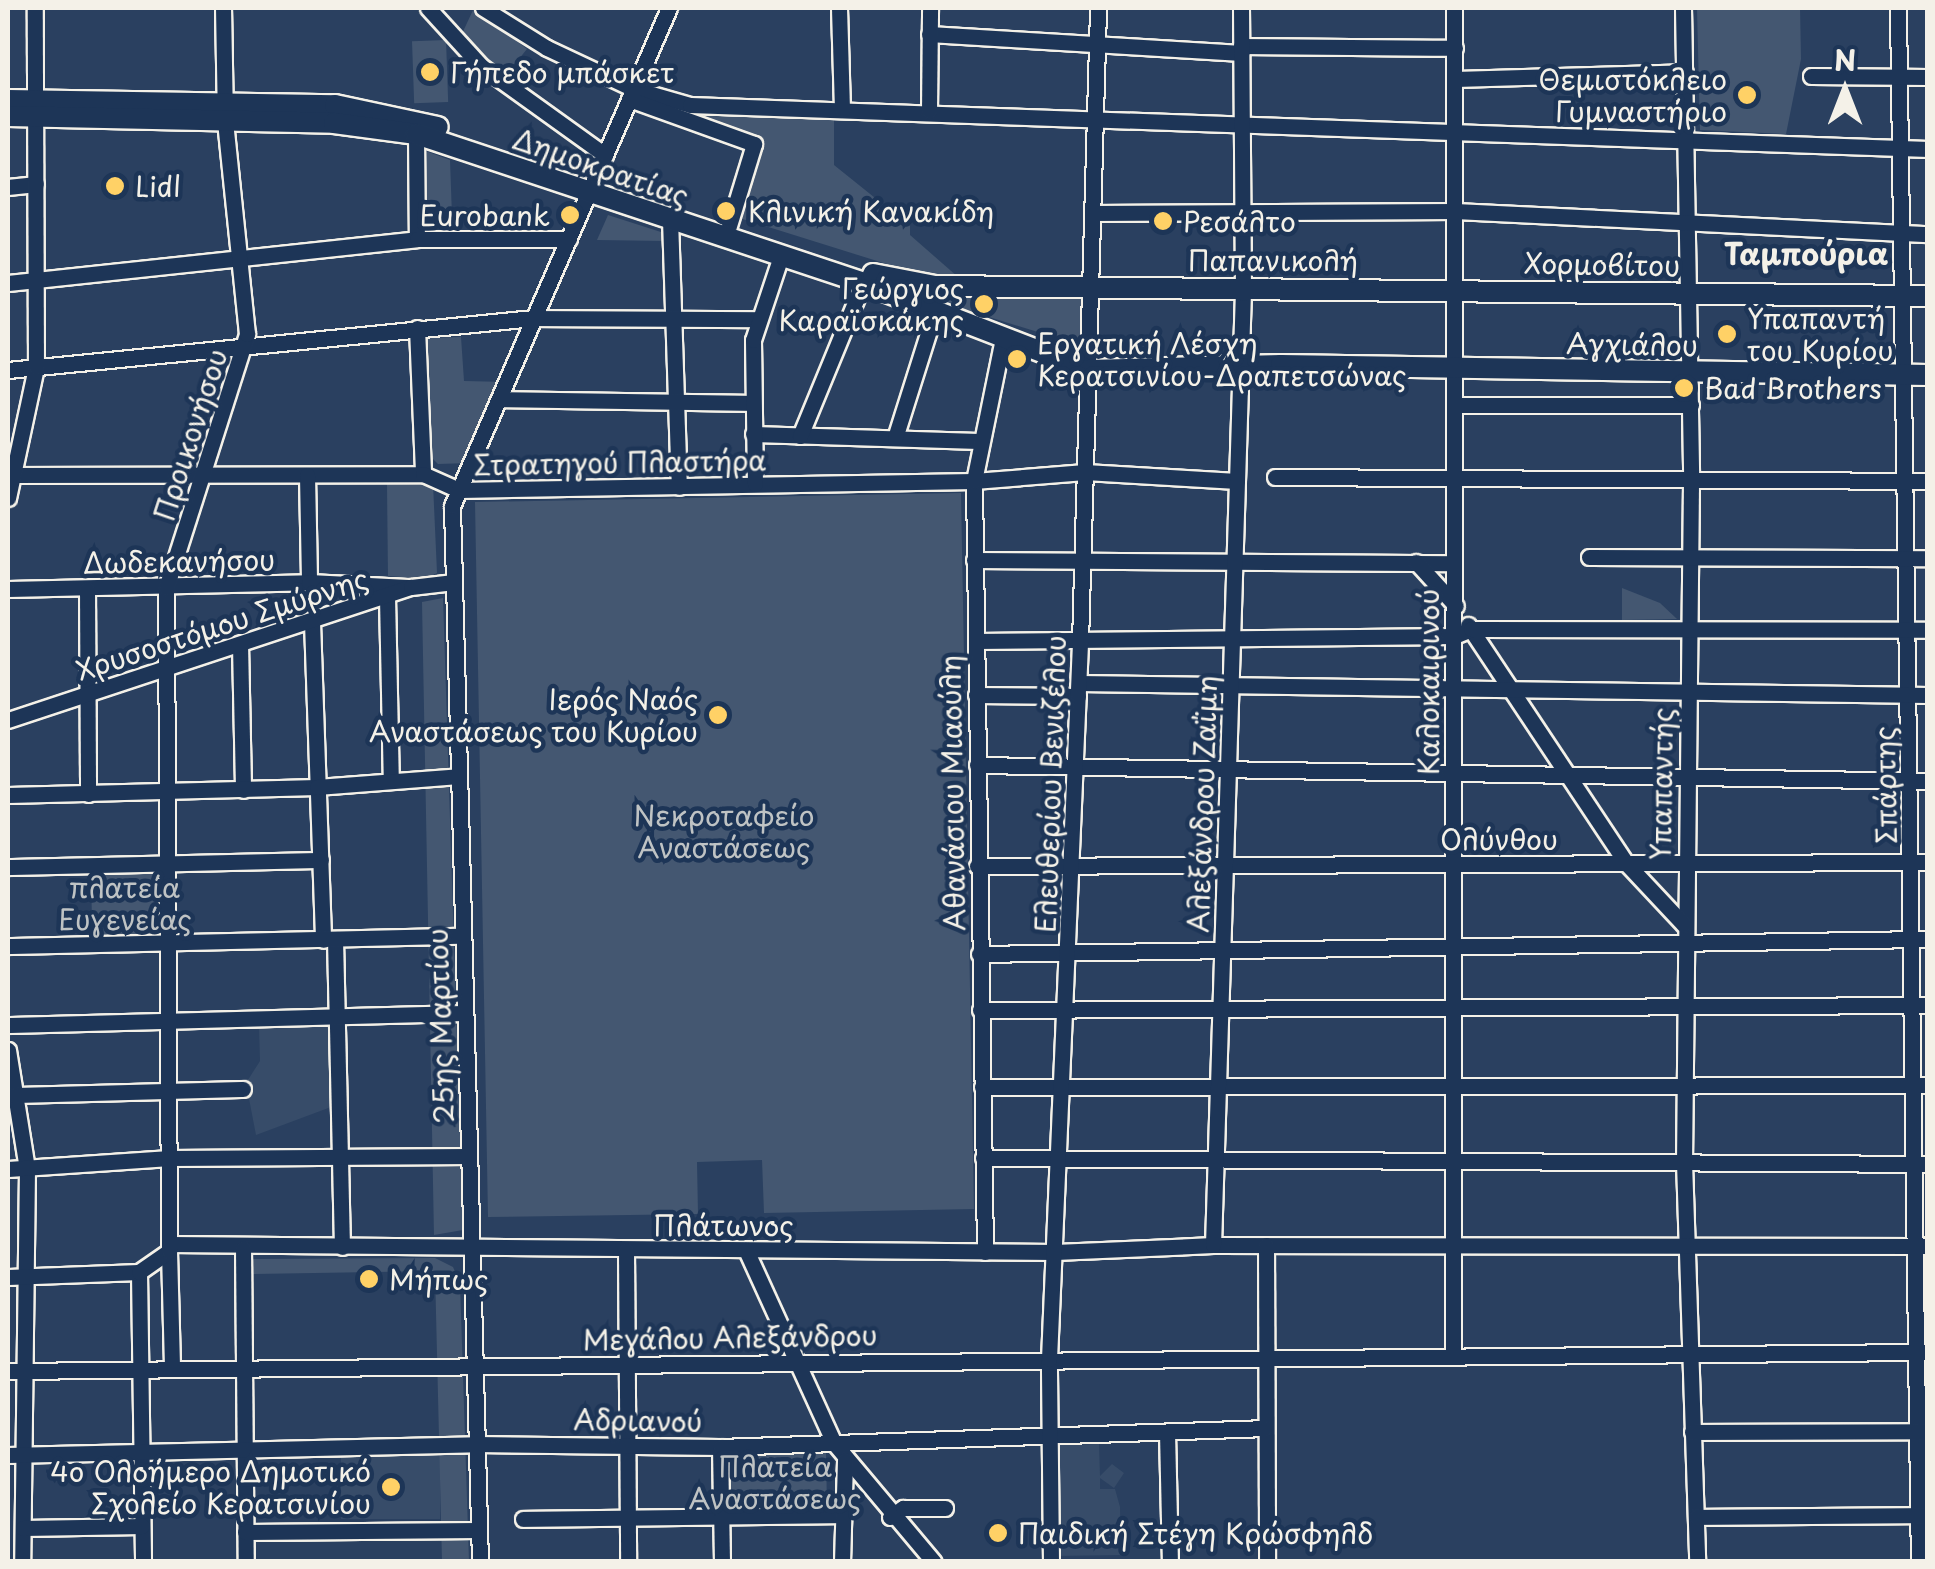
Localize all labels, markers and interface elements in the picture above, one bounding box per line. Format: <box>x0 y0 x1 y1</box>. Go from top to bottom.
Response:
text: N <box>1834 38 1856 81</box>
north arrow <box>1795 40 1895 140</box>
place label: Γήπεδο μπάσκετ <box>450 55 676 89</box>
marker: Γήπεδο μπάσκετ <box>419 61 441 83</box>
place label: Θεμιστόκλειο Γυμναστήριο <box>1538 62 1727 128</box>
marker: Θεμιστόκλειο Γυμναστήριο <box>1736 84 1758 106</box>
street label: Δημοκρατίας <box>509 121 693 213</box>
place label: Lidl <box>135 169 181 203</box>
marker: Lidl <box>104 175 126 197</box>
place label: Κλινική Κανακίδη <box>748 194 993 228</box>
place label: Eurobank <box>419 198 550 232</box>
marker: Κλινική Κανακίδη <box>713 198 739 224</box>
marker: Eurobank <box>559 204 581 226</box>
place label: Ρεσάλτο <box>1183 204 1296 238</box>
marker: Ρεσάλτο <box>1152 210 1174 232</box>
district label: Ταμπούρια <box>1724 235 1888 271</box>
street label: Παπανικολή <box>1188 243 1358 277</box>
street label: Χορμοβίτου <box>1524 246 1680 282</box>
place label: Γεώργιος Καραϊσκάκης <box>779 271 964 337</box>
marker: Γεώργιος Καραϊσκάκης <box>973 293 995 315</box>
place label: Υπαπαντή του Κυρίου <box>1747 301 1894 367</box>
marker: Υπαπαντή του Κυρίου <box>1716 323 1738 345</box>
place label: Εργατική Λέσχη Κερατσινίου-Δραπετσώνας <box>1037 326 1407 392</box>
street label: Αγχιάλου <box>1566 326 1698 362</box>
street label: Προικονήσου <box>146 344 234 526</box>
marker: Εργατική Λέσχη Κερατσινίου-Δραπετσώνας <box>1006 348 1028 370</box>
place label: Bad Brothers <box>1704 371 1882 405</box>
marker: Bad Brothers <box>1673 377 1695 399</box>
street label: Στρατηγού Πλαστήρα <box>473 443 767 481</box>
street label: Δωδεκανήσου <box>83 543 275 579</box>
street label: Χρυσοστόμου Σμύρνης <box>72 561 372 687</box>
street label: Καλοκαιρινού <box>1411 589 1445 775</box>
street label: Ελευθερίου Βενιζέλου <box>1028 635 1072 933</box>
street label: Αθανάσιου Μιαούλη <box>933 654 971 932</box>
street label: Αλεξάνδρου Ζαΐμη <box>1181 675 1223 933</box>
place label: Ιερός Ναός Αναστάσεως του Κυρίου <box>369 682 698 748</box>
marker: Ιερός Ναός Αναστάσεως του Κυρίου <box>707 704 729 726</box>
street label: Υπαπαντής <box>1643 707 1679 861</box>
street label: Σπάρτης <box>1867 726 1903 844</box>
park label: Νεκροταφείο Αναστάσεως <box>633 798 815 864</box>
street label: Ολύνθου <box>1440 822 1558 856</box>
park label: πλατεία Ευγενείας <box>58 870 192 936</box>
street label: 25ης Μαρτίου <box>420 928 460 1124</box>
street label: Πλάτωνος <box>652 1208 794 1242</box>
place label: Μήπως <box>389 1262 488 1296</box>
marker: Μήπως <box>358 1268 380 1290</box>
street label: Μεγάλου Αλεξάνδρου <box>582 1318 878 1356</box>
street label: Αδριανού <box>573 1402 703 1438</box>
park label: Πλατεία Αναστάσεως <box>689 1449 861 1515</box>
place label: 4o Ολοήμερο Δημοτικό Σχολείο Κερατσινίου <box>50 1454 371 1520</box>
marker: 4o Ολοήμερο Δημοτικό Σχολείο Κερατσινίου <box>380 1476 402 1498</box>
place label: Παιδική Στέγη Κρώσφηλδ <box>1018 1516 1374 1550</box>
marker: Παιδική Στέγη Κρώσφηλδ <box>987 1522 1009 1544</box>

